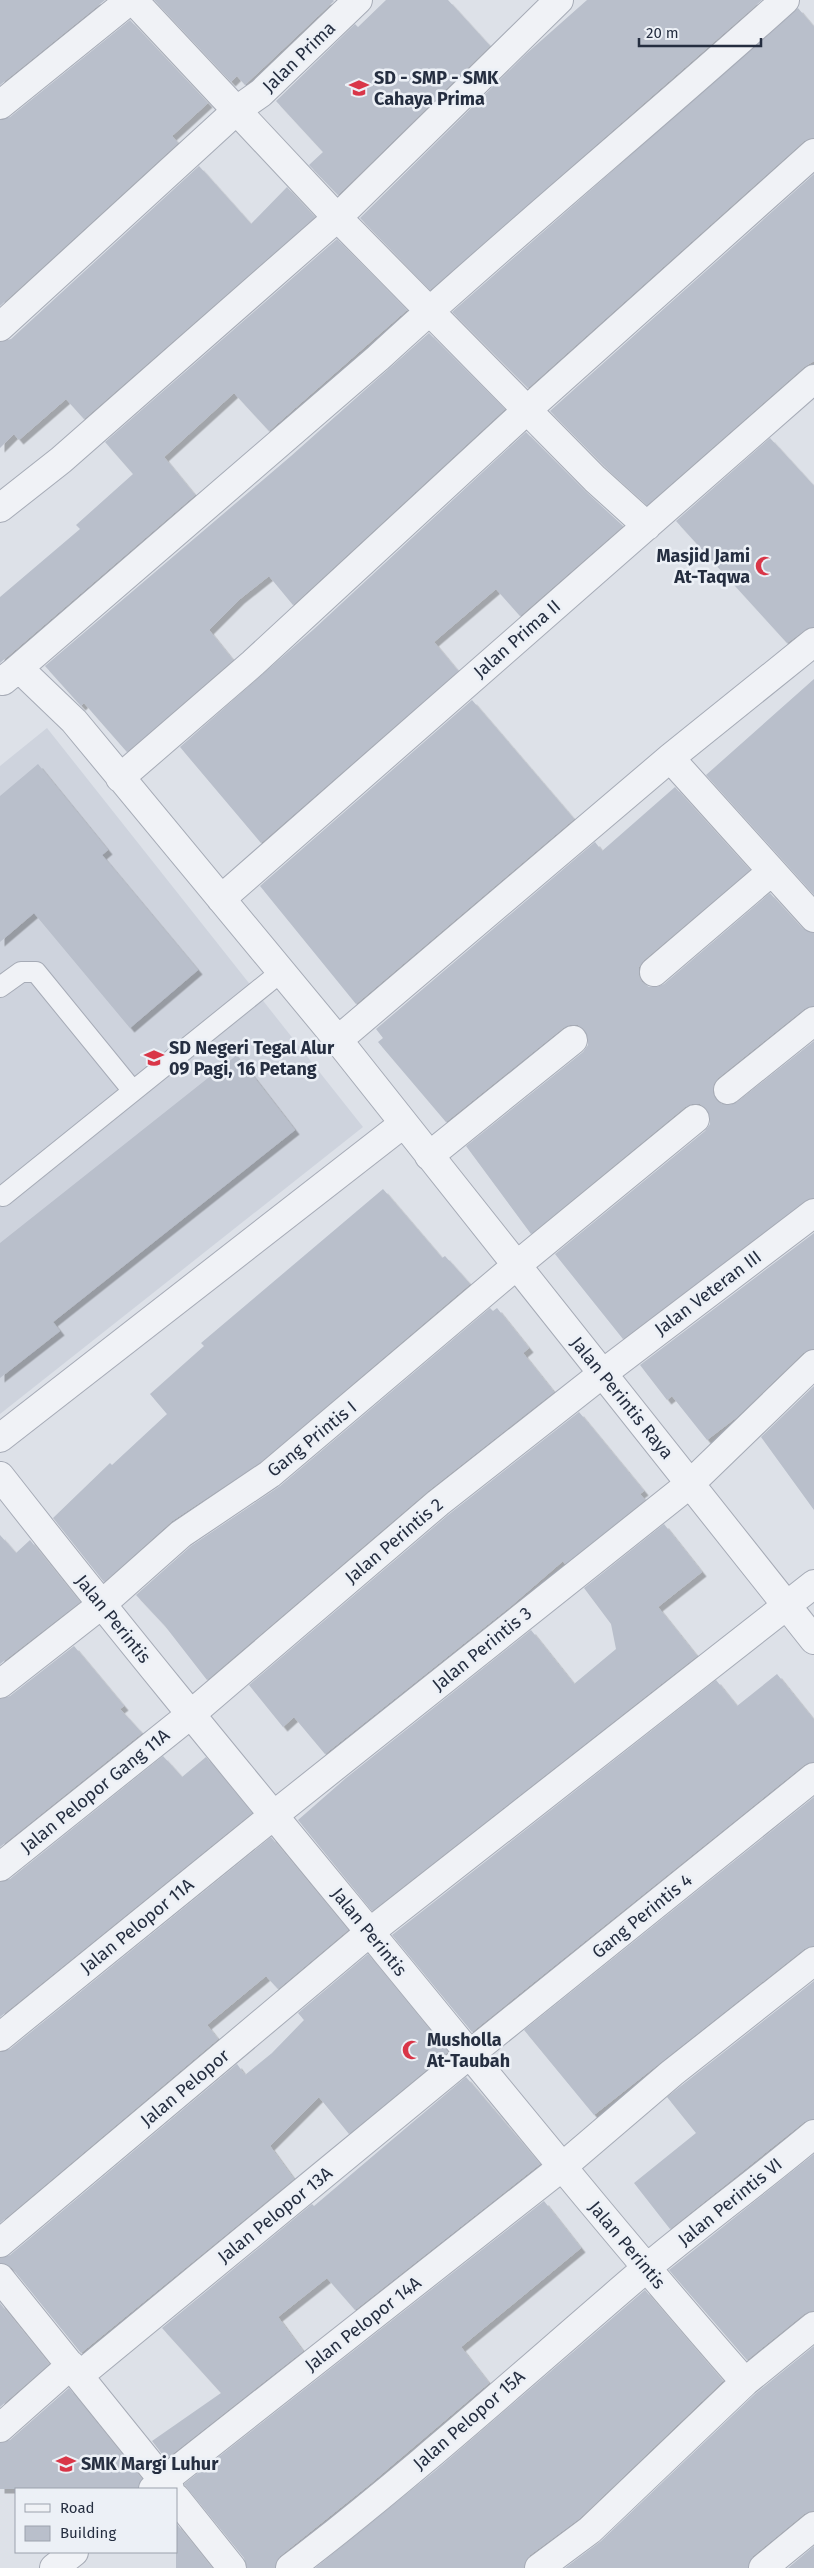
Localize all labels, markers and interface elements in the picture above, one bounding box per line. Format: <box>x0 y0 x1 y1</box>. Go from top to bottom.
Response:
scale bar <box>639 15 762 47</box>
street label: Jalan Prima <box>258 17 340 97</box>
text: 20 m <box>646 24 679 42</box>
place label: SD - SMP - SMK Cahaya Prima <box>374 67 499 110</box>
school or university icon: SD - SMP - SMK Cahaya Prima <box>348 77 370 99</box>
place label: Masjid Jami At-Taqwa <box>656 545 750 588</box>
mosque icon: Masjid Jami At-Taqwa <box>754 555 776 577</box>
street label: Jalan Prima II <box>469 595 565 683</box>
place label: SD Negeri Tegal Alur 09 Pagi, 16 Petang <box>169 1037 335 1080</box>
school or university icon: SD Negeri Tegal Alur 09 Pagi, 16 Petang <box>143 1047 165 1069</box>
street label: Jalan Veteran III <box>650 1246 766 1340</box>
street label: Jalan Perintis Raya <box>566 1332 678 1464</box>
street label: Gang Printis I <box>263 1396 361 1482</box>
street label: Jalan Perintis 2 <box>340 1494 448 1588</box>
street label: Jalan Perintis <box>71 1570 155 1668</box>
street label: Jalan Perintis 3 <box>428 1602 536 1696</box>
street label: Jalan Pelopor Gang 11A <box>16 1724 174 1858</box>
street label: Gang Perintis 4 <box>587 1869 697 1963</box>
street label: Jalan Pelopor 11A <box>76 1873 199 1978</box>
street label: Jalan Perintis <box>327 1883 411 1981</box>
place label: Musholla At-Taubah <box>426 2029 510 2072</box>
mosque icon: Musholla At-Taubah <box>401 2039 423 2061</box>
street label: Jalan Pelopor <box>136 2045 234 2131</box>
street label: Jalan Perintis VI <box>673 2153 787 2251</box>
street label: Jalan Pelopor 13A <box>213 2162 337 2268</box>
street label: Jalan Perintis <box>584 2197 670 2293</box>
street label: Jalan Pelopor 14A <box>301 2271 426 2376</box>
street label: Jalan Pelopor 15A <box>409 2365 530 2475</box>
school or university icon: SMK Margi Luhur <box>55 2453 77 2475</box>
place label: SMK Margi Luhur <box>81 2453 219 2475</box>
legend <box>15 2488 178 2553</box>
text: Road <box>60 2499 95 2517</box>
text: Building <box>60 2524 116 2542</box>

